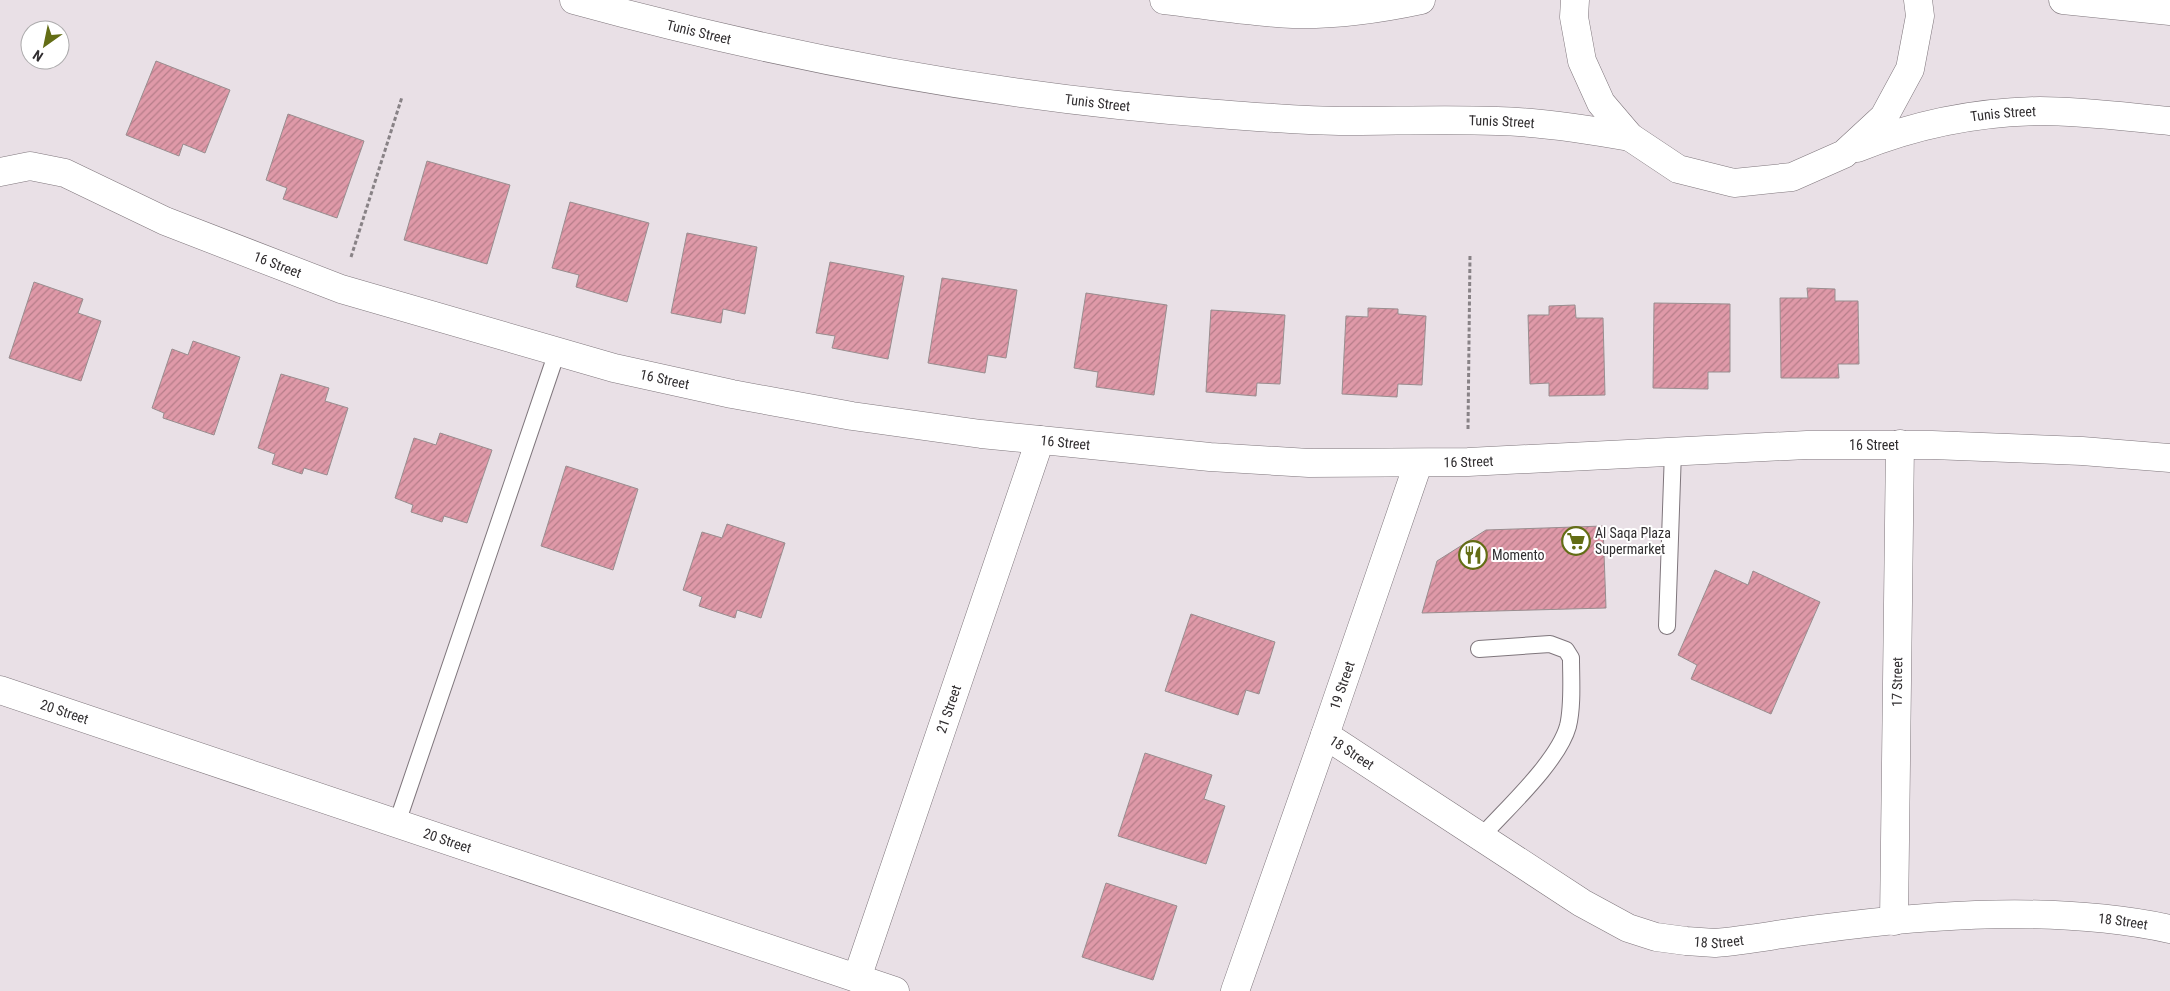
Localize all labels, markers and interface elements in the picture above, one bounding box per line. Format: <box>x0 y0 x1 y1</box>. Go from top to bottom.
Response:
street label: Tunis Street <box>665 17 733 47</box>
north arrow <box>20 20 70 70</box>
text: N <box>30 47 46 65</box>
street label: Tunis Street <box>1064 91 1131 114</box>
street label: Tunis Street <box>1969 103 2036 125</box>
street label: Tunis Street <box>1469 112 1535 131</box>
street label: 16 Street <box>252 248 304 281</box>
street label: 16 Street <box>639 366 691 392</box>
street label: 16 Street <box>1040 432 1091 453</box>
street label: 16 Street <box>1849 437 1899 453</box>
street label: 16 Street <box>1443 453 1494 470</box>
place label: Al Saqa Plaza Supermarket <box>1595 525 1671 557</box>
supermarket icon: Al Saqa Plaza Supermarket <box>1561 526 1591 556</box>
restaurant icon: Momento <box>1458 540 1488 570</box>
place label: Momento <box>1492 547 1545 563</box>
street label: 17 Street <box>1889 657 1905 707</box>
street label: 19 Street <box>1326 659 1358 711</box>
street label: 21 Street <box>933 683 964 735</box>
street label: 20 Street <box>38 696 91 727</box>
street label: 18 Street <box>1327 732 1377 773</box>
street label: 20 Street <box>421 825 474 856</box>
street label: 18 Street <box>2097 910 2149 933</box>
street label: 18 Street <box>1693 932 1745 951</box>

